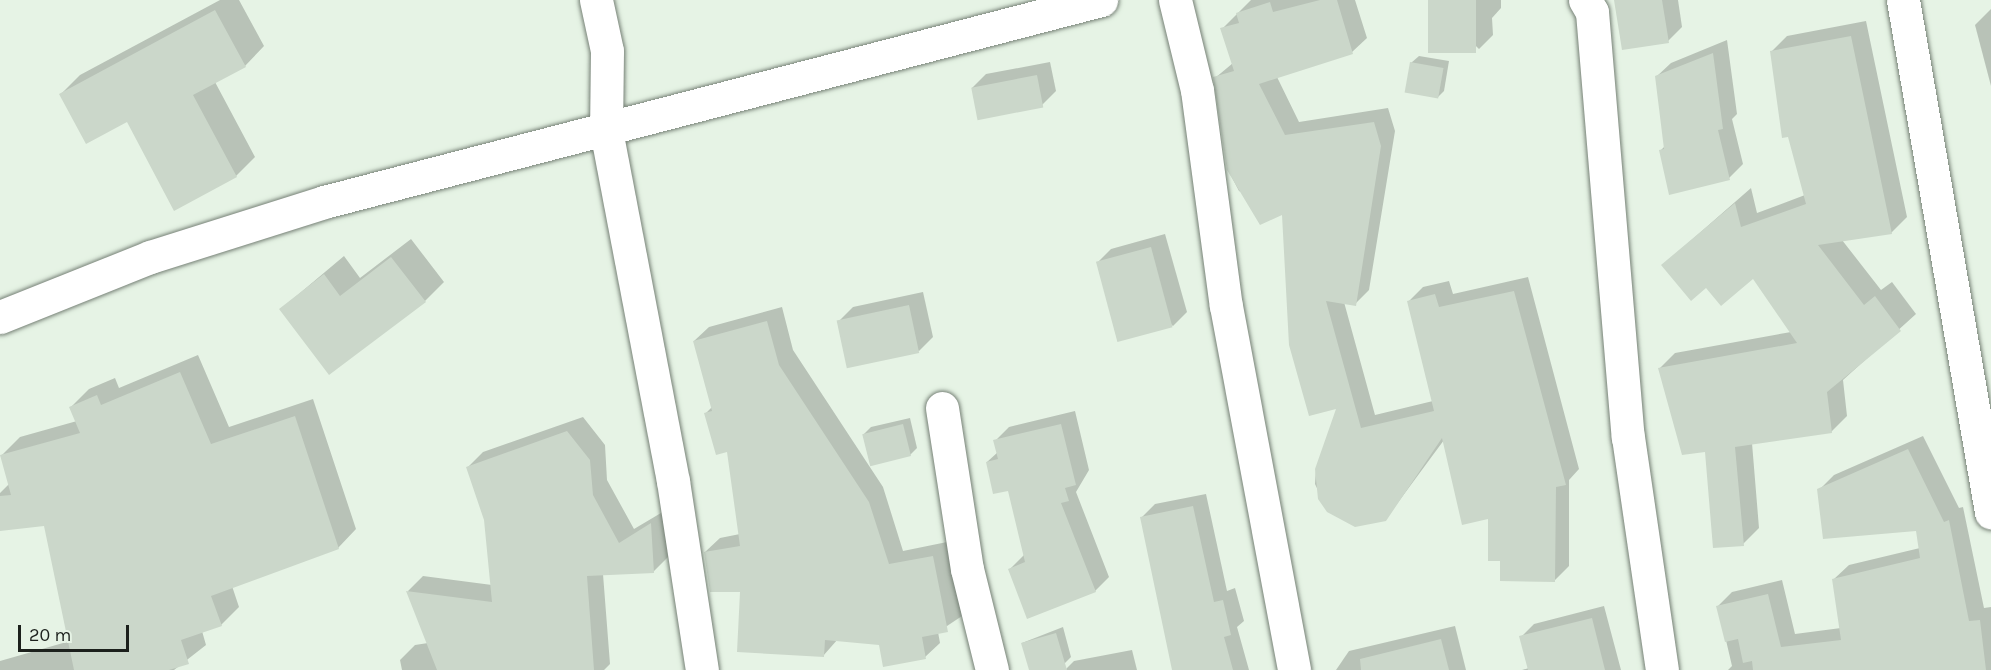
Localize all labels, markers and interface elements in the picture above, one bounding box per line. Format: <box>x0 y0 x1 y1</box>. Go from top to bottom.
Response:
scale bar <box>21 613 132 651</box>
text: 20 m <box>29 624 71 646</box>

